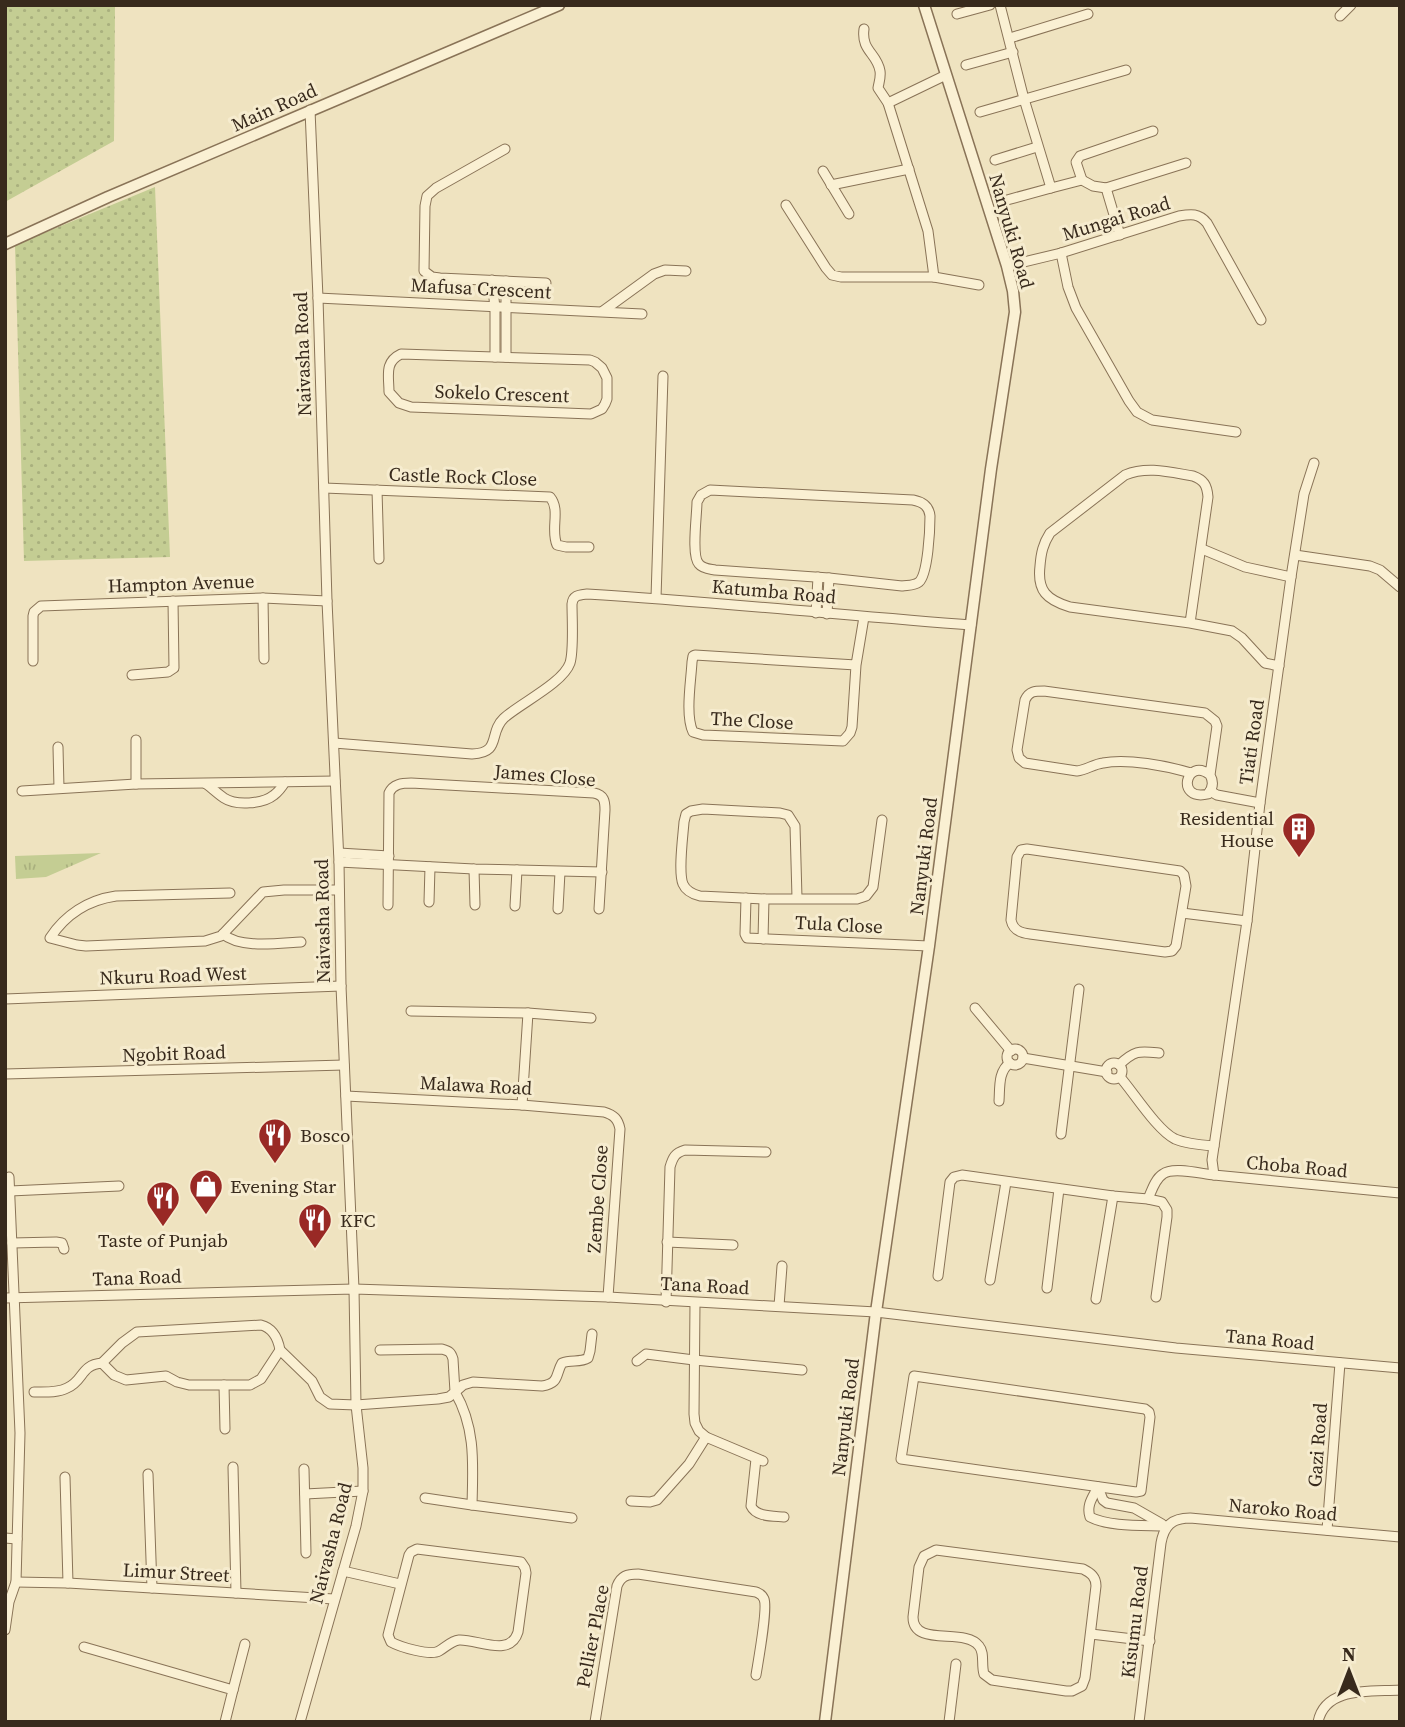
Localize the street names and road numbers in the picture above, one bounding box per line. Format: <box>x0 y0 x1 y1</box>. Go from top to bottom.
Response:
street label: Main Road <box>227 77 321 137</box>
street label: Nanyuki Road <box>983 170 1041 292</box>
street label: Mungai Road <box>1059 189 1173 247</box>
street label: Mafusa Crescent <box>410 271 553 305</box>
street label: Naivasha Road <box>287 291 317 417</box>
street label: Sokelo Crescent <box>434 378 570 408</box>
street label: Castle Rock Close <box>388 460 538 492</box>
street label: Hampton Avenue <box>107 567 255 599</box>
street label: Katumba Road <box>711 573 837 609</box>
street label: Tiati Road <box>1232 697 1270 786</box>
street label: The Close <box>710 705 794 735</box>
street label: James Close <box>492 758 597 792</box>
street label: Nanyuki Road <box>903 795 943 916</box>
street label: Naivasha Road <box>308 858 336 983</box>
street label: Tula Close <box>795 909 883 939</box>
street label: Nkuru Road West <box>99 959 248 991</box>
street label: Ngobit Road <box>122 1038 227 1068</box>
street label: Malawa Road <box>419 1069 533 1101</box>
street label: Zembe Close <box>580 1144 614 1254</box>
street label: Choba Road <box>1245 1149 1349 1183</box>
street label: Tana Road <box>92 1262 182 1292</box>
street label: Tana Road <box>660 1270 750 1300</box>
street label: Tana Road <box>1225 1322 1316 1356</box>
street label: Nanyuki Road <box>825 1356 865 1477</box>
street label: Gazi Road <box>1301 1402 1333 1488</box>
street label: Naivasha Road <box>302 1479 358 1606</box>
street label: Naroko Road <box>1227 1491 1339 1527</box>
street label: Limur Street <box>122 1556 231 1588</box>
street label: Kisumu Road <box>1114 1564 1154 1680</box>
street label: Pellier Place <box>569 1582 615 1690</box>

